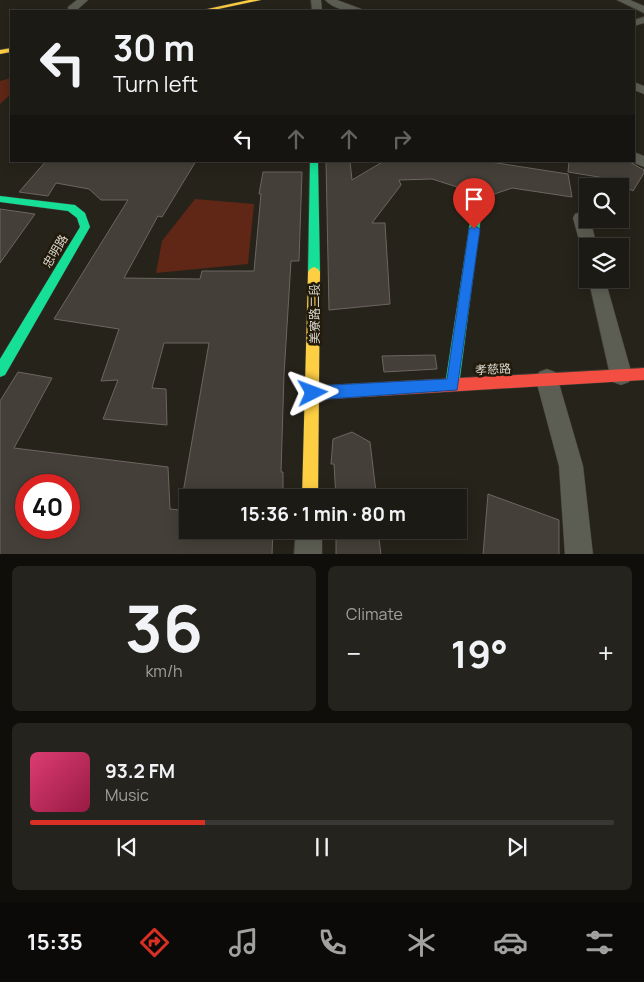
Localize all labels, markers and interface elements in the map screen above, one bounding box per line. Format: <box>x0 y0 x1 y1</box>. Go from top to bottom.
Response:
text: 30 m <box>113 24 195 72</box>
icon: left <box>30 30 95 95</box>
text: Turn left <box>113 69 198 99</box>
icon: left <box>229 125 257 153</box>
icon: ahead <box>282 125 310 153</box>
icon: ahead <box>335 125 363 153</box>
icon: right <box>388 125 416 153</box>
pin <box>453 178 495 229</box>
map controls <box>579 178 629 288</box>
button: search <box>579 178 629 228</box>
icon: arrive <box>460 185 488 213</box>
street label: 忠明路 <box>38 231 72 271</box>
button: layers <box>579 238 629 288</box>
street label: 美寮路二段 <box>306 284 323 344</box>
street label: 孝慈路 <box>475 360 511 378</box>
position arrow <box>286 366 338 418</box>
speed limit sign: 40 <box>15 474 80 539</box>
text: 15:36 · 1 min · 80 m <box>240 501 406 527</box>
text: 36 <box>125 583 203 672</box>
text: Climate <box>346 603 403 625</box>
text: 19° <box>451 627 508 679</box>
text: − <box>346 634 361 672</box>
text: + <box>598 634 614 672</box>
text: km/h <box>145 660 183 682</box>
text: 93.2 FM <box>105 758 175 784</box>
text: Music <box>105 784 149 806</box>
icon: previous <box>113 833 141 861</box>
icon: pause <box>308 833 336 861</box>
icon: next <box>503 833 531 861</box>
icon: directions <box>137 925 172 960</box>
icon: music <box>226 925 261 960</box>
icon: phone <box>315 925 350 960</box>
icon: climate <box>404 925 439 960</box>
icon: car <box>493 925 528 960</box>
icon: filters <box>582 925 617 960</box>
text: 15:35 <box>27 927 83 957</box>

